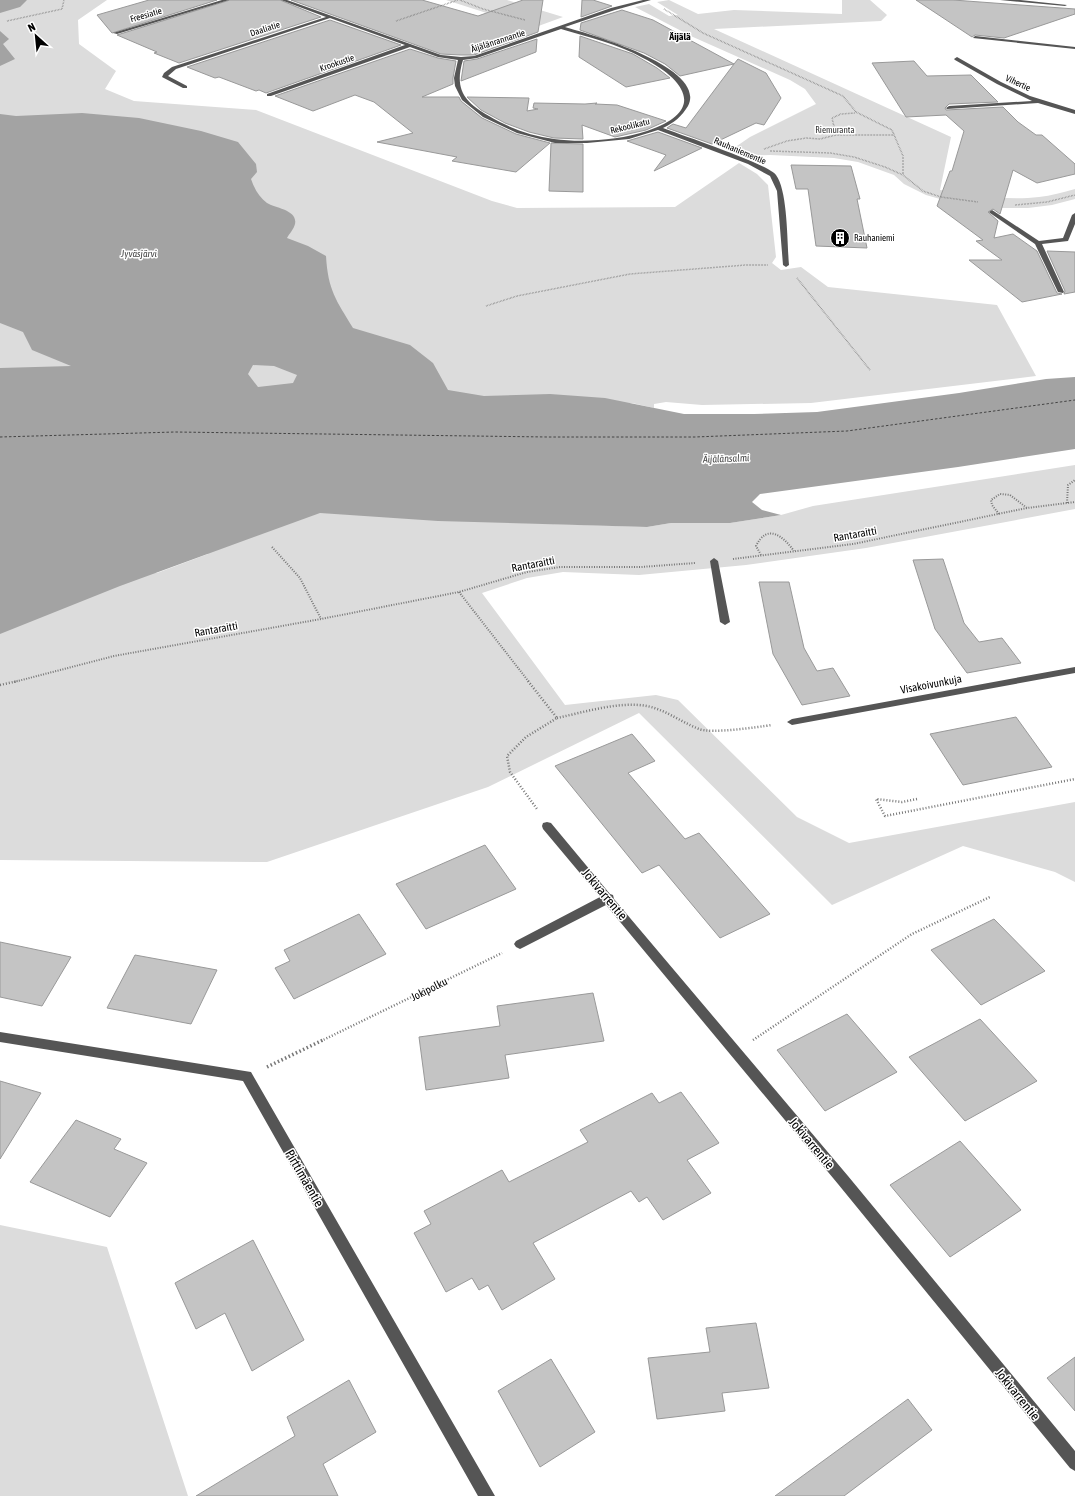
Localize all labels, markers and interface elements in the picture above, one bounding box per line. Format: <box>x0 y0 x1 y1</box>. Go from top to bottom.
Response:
street label: Freesiatie <box>129 6 163 24</box>
north arrow <box>16 16 56 56</box>
street label: Daaliatie <box>249 19 281 39</box>
text: N <box>26 20 37 34</box>
street label: Äijälänrannantie <box>470 28 526 54</box>
district label: Äijälä <box>668 31 691 42</box>
street label: Krookustie <box>318 52 356 74</box>
street label: Vihertie <box>1004 73 1032 93</box>
street label: Rekoolikatu <box>609 116 651 136</box>
park label: Riemuranta <box>815 125 855 135</box>
street label: Rauhaniementie <box>712 135 768 167</box>
building icon: Rauhaniemi <box>829 227 851 249</box>
place label: Rauhaniemi <box>854 233 895 243</box>
water label: Jyväsjärvi <box>120 248 158 259</box>
water label: Äijälänsalmi <box>702 452 750 465</box>
street label: Rantaraitti <box>832 524 878 544</box>
street label: Rantaraitti <box>510 554 556 574</box>
street label: Rantaraitti <box>193 619 239 639</box>
street label: Visakoivunkuja <box>899 672 963 696</box>
street label: Jokivarrentie <box>579 866 630 923</box>
street label: Jokipolku <box>409 975 449 1003</box>
street label: Jokivarrentie <box>786 1115 837 1172</box>
street label: Pirttimäentie <box>282 1147 327 1210</box>
street label: Jokivarrentie <box>992 1365 1043 1423</box>

